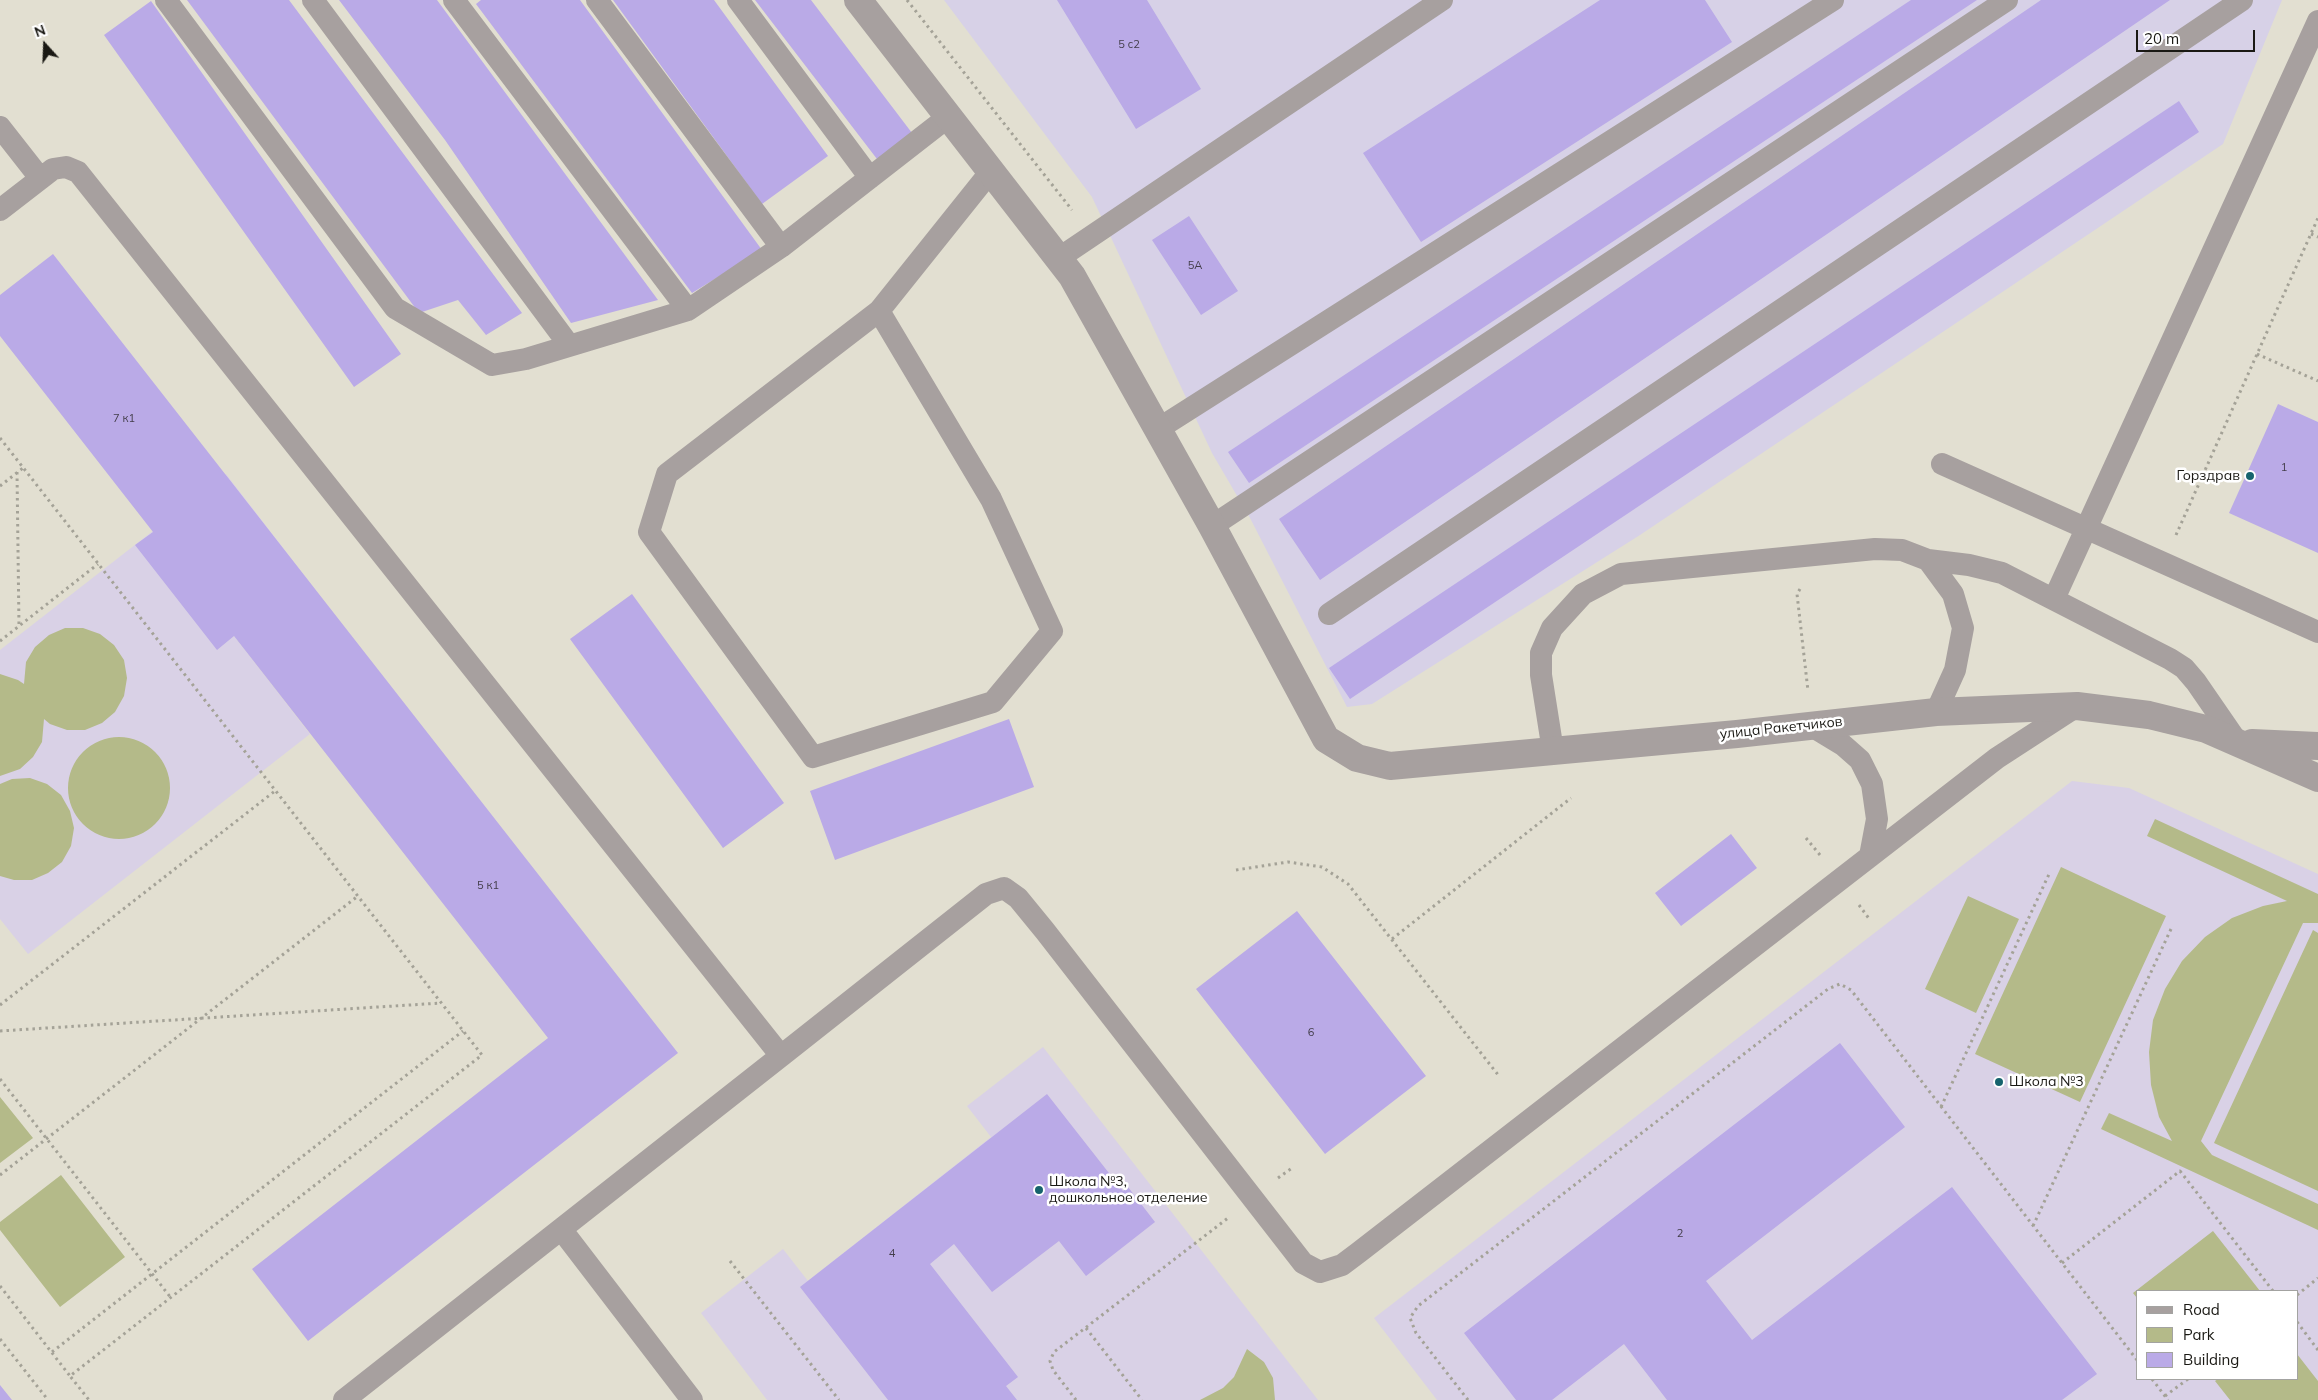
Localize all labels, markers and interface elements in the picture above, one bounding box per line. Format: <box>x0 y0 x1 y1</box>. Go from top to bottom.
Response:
north arrow <box>20 20 70 70</box>
scale bar <box>2138 20 2257 52</box>
text: N <box>32 21 48 41</box>
text: 20 m <box>2144 29 2179 48</box>
house number: 5 c2 <box>1118 38 1140 52</box>
house number: 5А <box>1188 259 1202 273</box>
house number: 7 к1 <box>113 412 135 426</box>
house number: 1 <box>2281 461 2287 475</box>
place label: Горздрав <box>2177 468 2240 484</box>
marker: Горздрав <box>2244 470 2256 482</box>
street label: улица Ракетчиков <box>1719 713 1843 743</box>
house number: 5 к1 <box>477 879 499 893</box>
house number: 6 <box>1308 1026 1314 1040</box>
place label: Школа №3 <box>2009 1074 2084 1090</box>
marker: Школа №3 <box>1993 1076 2005 1088</box>
place label: Школа №3, дошкольное отделение <box>1049 1174 1208 1206</box>
marker: Школа №3, дошкольное отделение <box>1033 1184 1045 1196</box>
house number: 2 <box>1677 1227 1683 1241</box>
house number: 4 <box>889 1247 895 1261</box>
legend <box>2136 1290 2298 1380</box>
text: Road <box>2183 1300 2220 1319</box>
text: Park <box>2183 1325 2215 1344</box>
text: Building <box>2183 1350 2239 1369</box>

